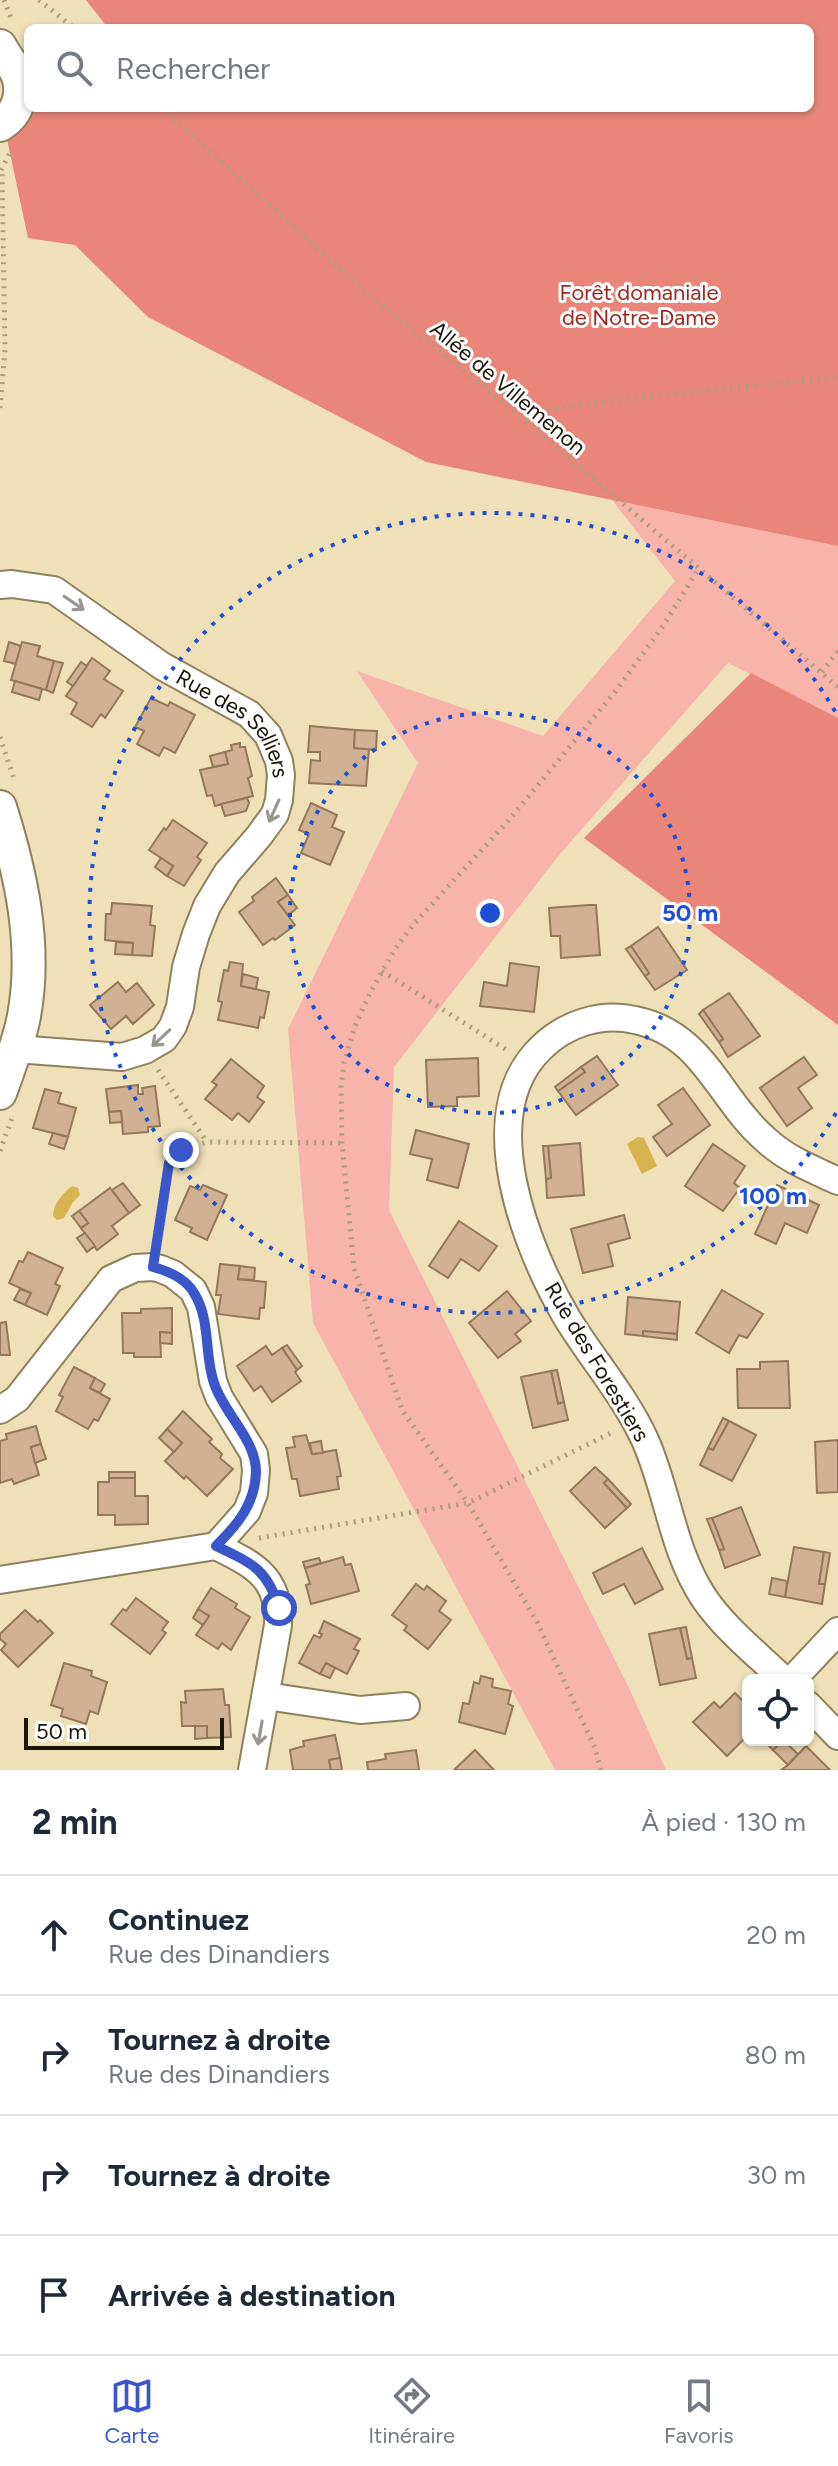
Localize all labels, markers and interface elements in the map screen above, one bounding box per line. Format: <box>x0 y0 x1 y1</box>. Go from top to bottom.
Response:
search box <box>24 24 814 112</box>
icon: search <box>52 46 96 90</box>
text: Rechercher <box>116 50 270 87</box>
park label: Forêt domaniale de Notre-Dame <box>560 279 718 331</box>
street label: Allée de Villemenon <box>425 315 591 461</box>
one-way arrow <box>62 594 84 611</box>
street label: Rue des Selliers <box>172 663 295 779</box>
one-way arrow <box>265 798 280 823</box>
text: 50 m <box>662 898 718 927</box>
centre of rings <box>476 899 504 927</box>
one-way arrow <box>151 1029 171 1048</box>
route end <box>163 1132 199 1168</box>
text: 100 m <box>739 1181 807 1210</box>
street label: Rue des Forestiers <box>539 1277 655 1447</box>
route start <box>261 1590 297 1626</box>
map controls <box>742 1674 814 1746</box>
button: locate <box>742 1674 814 1746</box>
scale bar <box>24 1714 224 1750</box>
text: 50 m <box>36 1718 87 1745</box>
one-way arrow <box>251 1720 266 1745</box>
text: 2 min <box>32 1802 118 1843</box>
text: À pied · 130 m <box>642 1806 806 1838</box>
text: Continuez <box>108 1901 249 1938</box>
icon: ahead <box>32 1913 76 1957</box>
text: 20 m <box>746 1919 806 1951</box>
text: Rue des Dinandiers <box>108 1938 330 1970</box>
text: Tournez à droite <box>108 2021 330 2058</box>
icon: right <box>32 2033 76 2077</box>
text: 80 m <box>745 2039 806 2071</box>
text: Rue des Dinandiers <box>108 2058 330 2090</box>
icon: right <box>32 2153 76 2197</box>
text: Tournez à droite <box>108 2157 330 2194</box>
text: 30 m <box>747 2159 806 2191</box>
icon: arrive <box>32 2273 76 2317</box>
text: Arrivée à destination <box>108 2277 395 2314</box>
tab: Carte <box>104 2374 159 2449</box>
tab: Itinéraire <box>368 2374 455 2449</box>
tab: Favoris <box>664 2374 734 2449</box>

